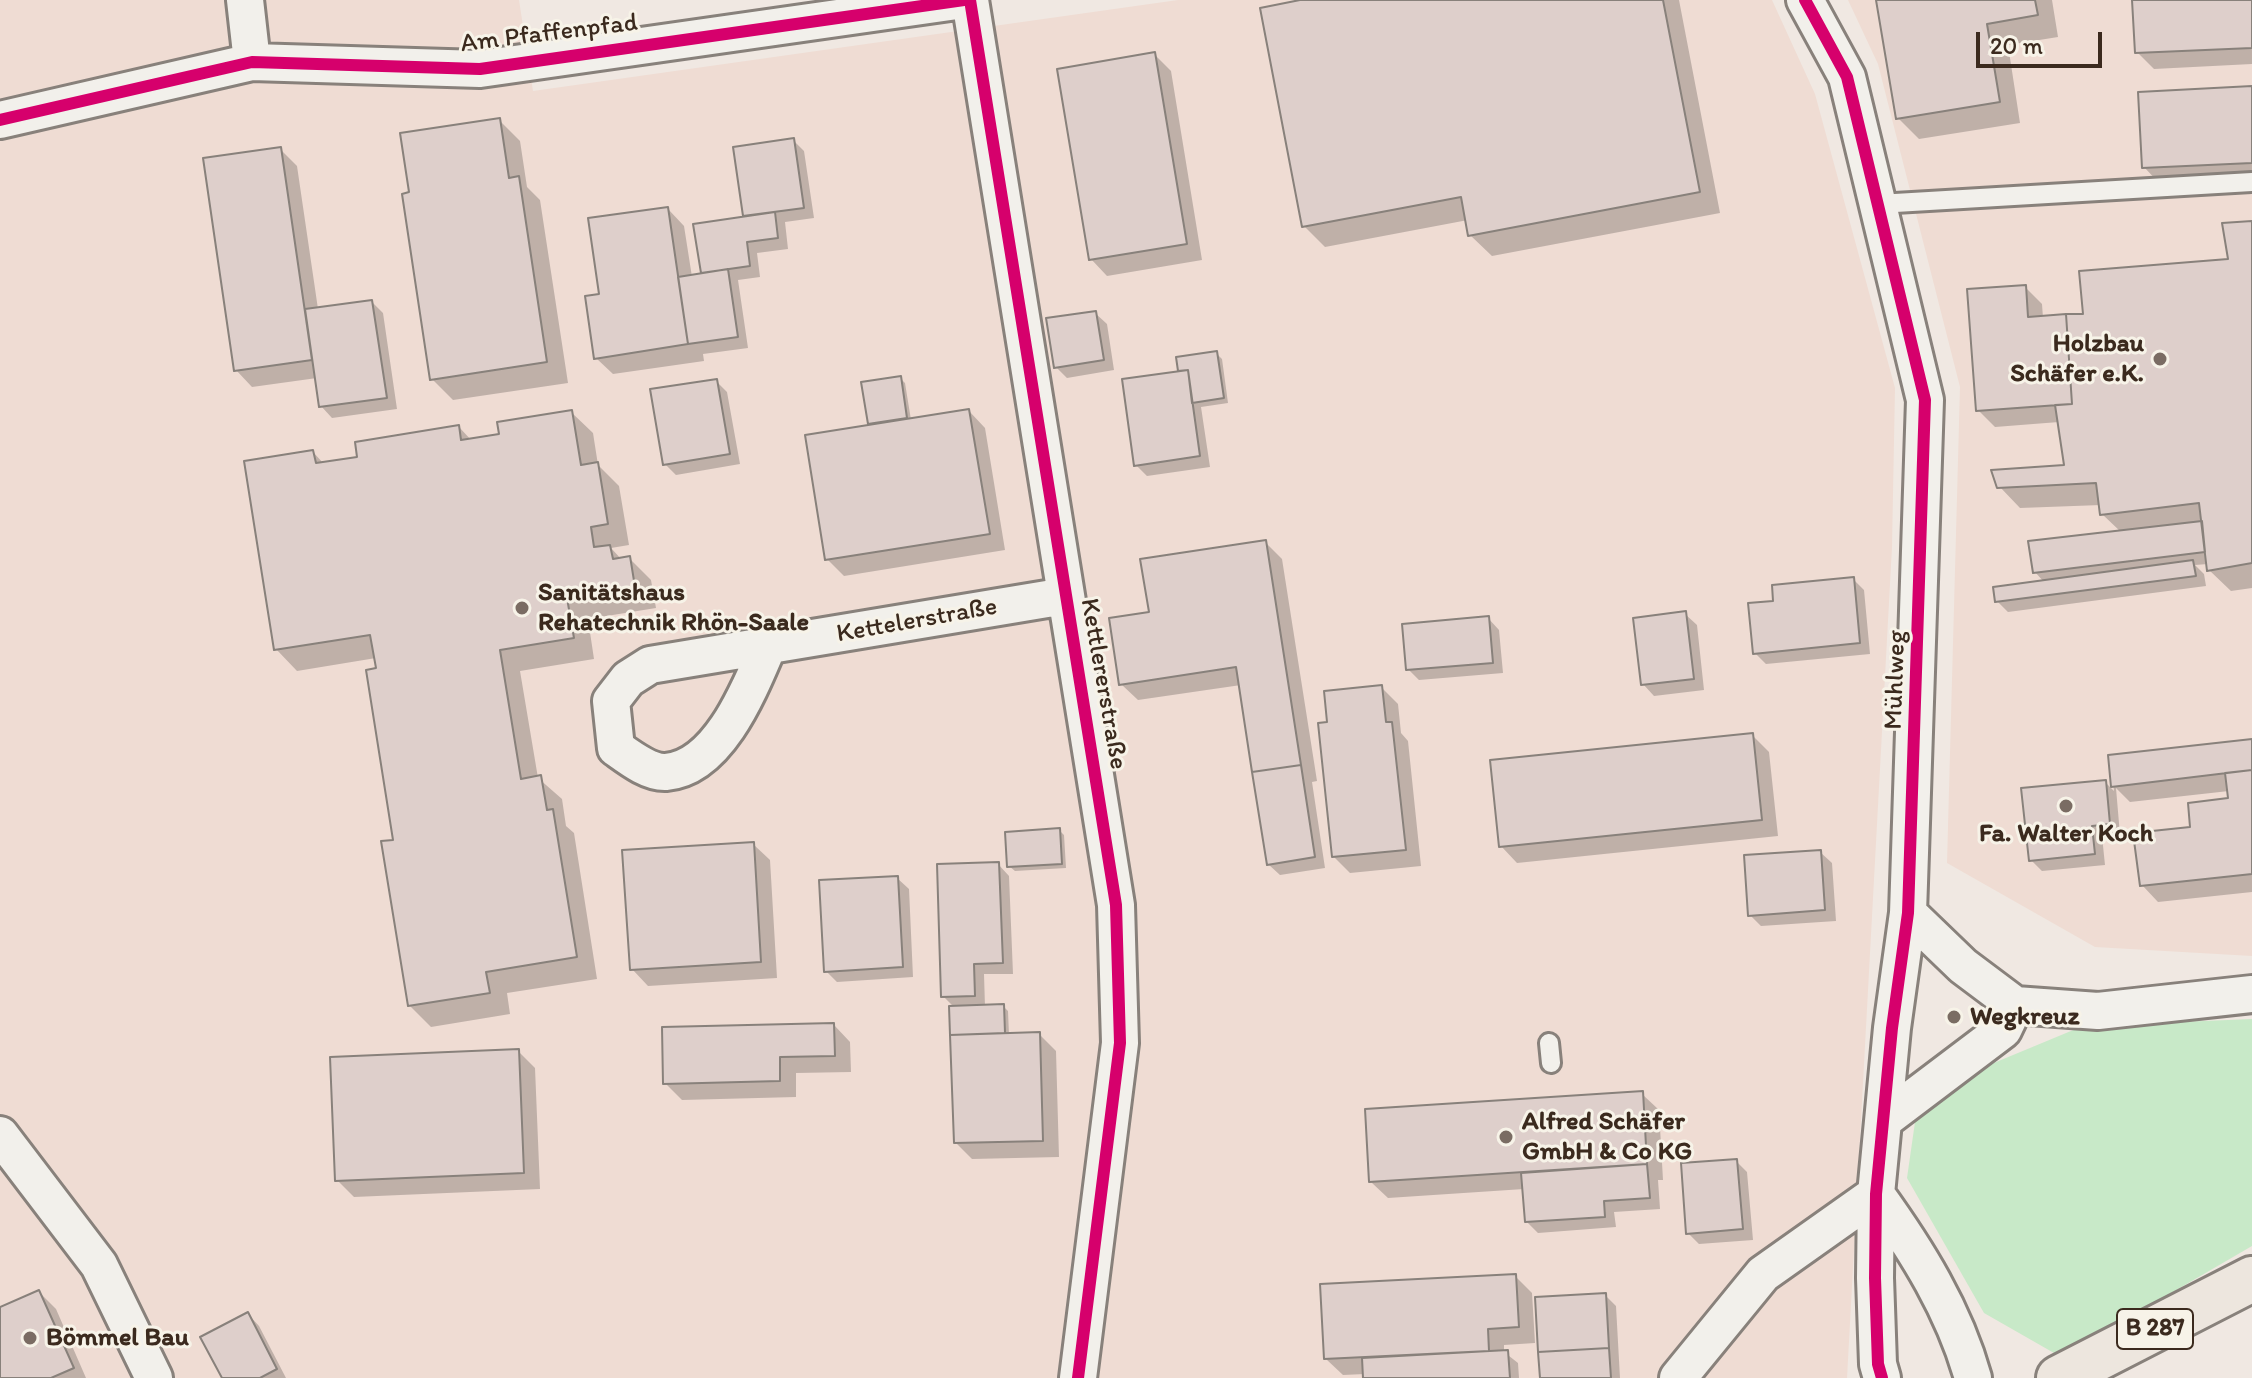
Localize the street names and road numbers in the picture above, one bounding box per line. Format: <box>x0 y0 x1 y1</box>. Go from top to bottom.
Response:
street label: Am Pfaffenpfad <box>459 8 639 60</box>
street label: Kettelerstraße <box>834 592 1000 650</box>
street label: Kettlererstraße <box>1073 596 1133 772</box>
street label: Mühlweg <box>1879 630 1913 730</box>
road number: B 287 <box>2117 1309 2193 1349</box>

